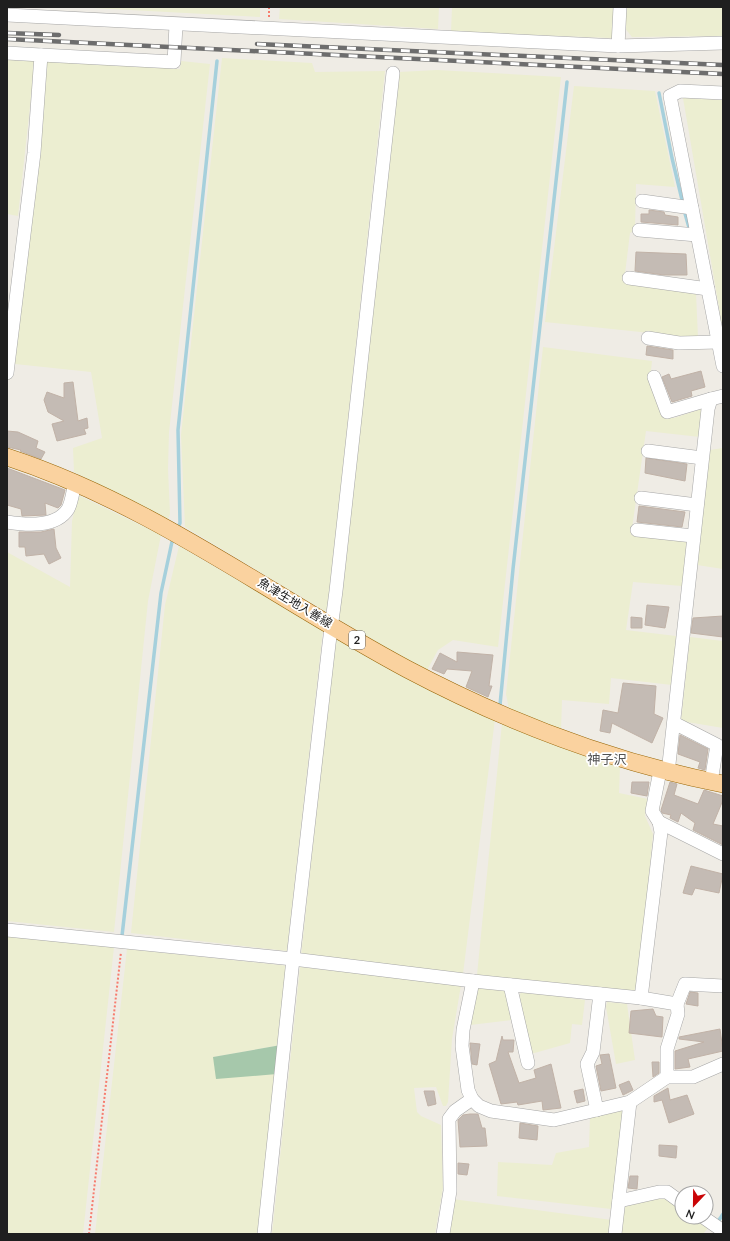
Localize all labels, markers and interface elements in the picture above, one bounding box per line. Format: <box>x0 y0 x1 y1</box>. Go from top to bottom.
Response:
street label: 魚津生地入善線 <box>255 575 335 631</box>
road number: 2 <box>349 631 365 649</box>
district label: 神子沢 <box>587 751 627 767</box>
north arrow <box>674 1185 714 1225</box>
text: N <box>684 1207 696 1222</box>

